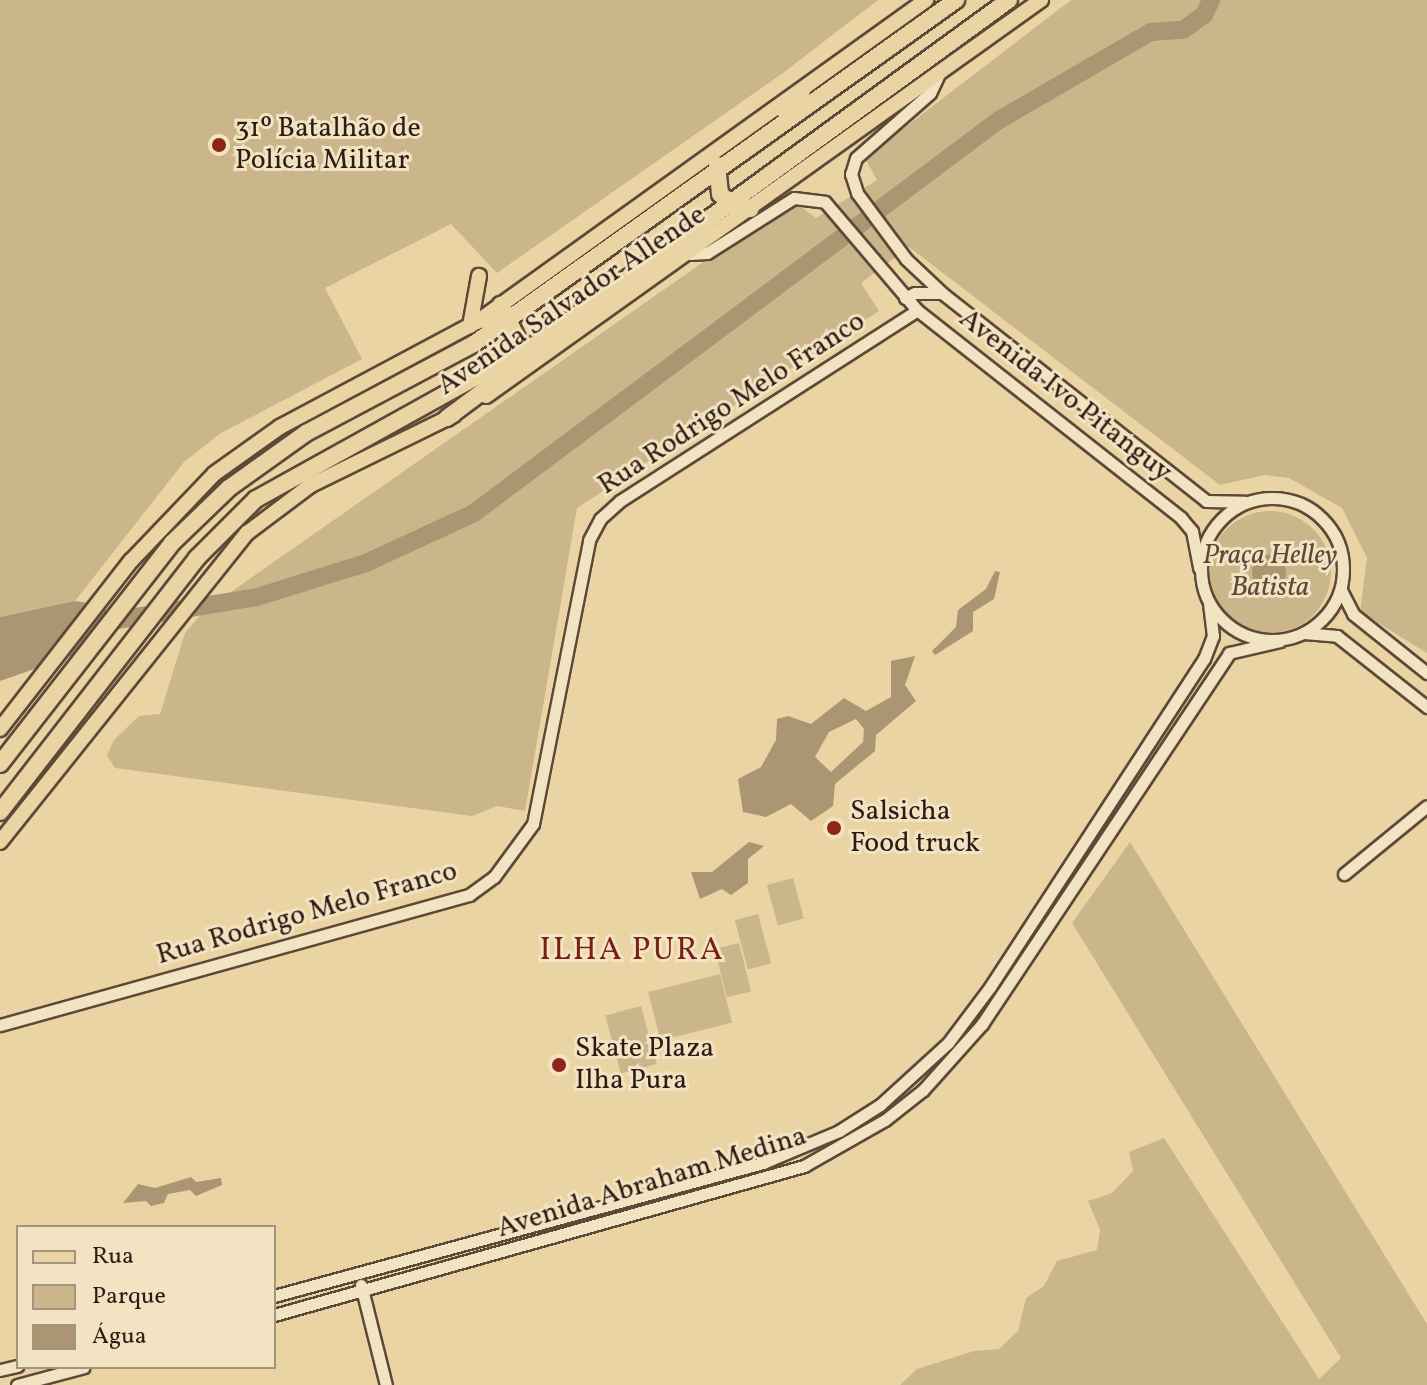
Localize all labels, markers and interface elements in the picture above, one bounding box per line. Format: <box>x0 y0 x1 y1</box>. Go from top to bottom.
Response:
place label: 31º Batalhão de Polícia Militar <box>235 112 421 178</box>
marker: 31º Batalhão de Polícia Militar <box>210 136 228 154</box>
street label: Avenida Salvador Allende <box>431 199 713 403</box>
street label: Avenida Ivo Pitanguy <box>952 302 1178 490</box>
street label: Rua Rodrigo Melo Franco <box>592 305 872 503</box>
park label: Praça Helley Batista <box>1203 539 1337 605</box>
place label: Salsicha Food truck <box>850 795 980 861</box>
marker: Salsicha Food truck <box>825 819 843 837</box>
street label: Rua Rodrigo Melo Franco <box>153 855 461 973</box>
district label: ILHA PURA <box>540 932 724 970</box>
place label: Skate Plaza Ilha Pura <box>575 1032 714 1098</box>
marker: Skate Plaza Ilha Pura <box>550 1056 568 1074</box>
street label: Avenida Abraham Medina <box>493 1120 811 1246</box>
legend <box>16 1225 276 1369</box>
text: Rua <box>92 1240 134 1274</box>
text: Parque <box>92 1280 166 1314</box>
text: Água <box>92 1320 147 1354</box>

